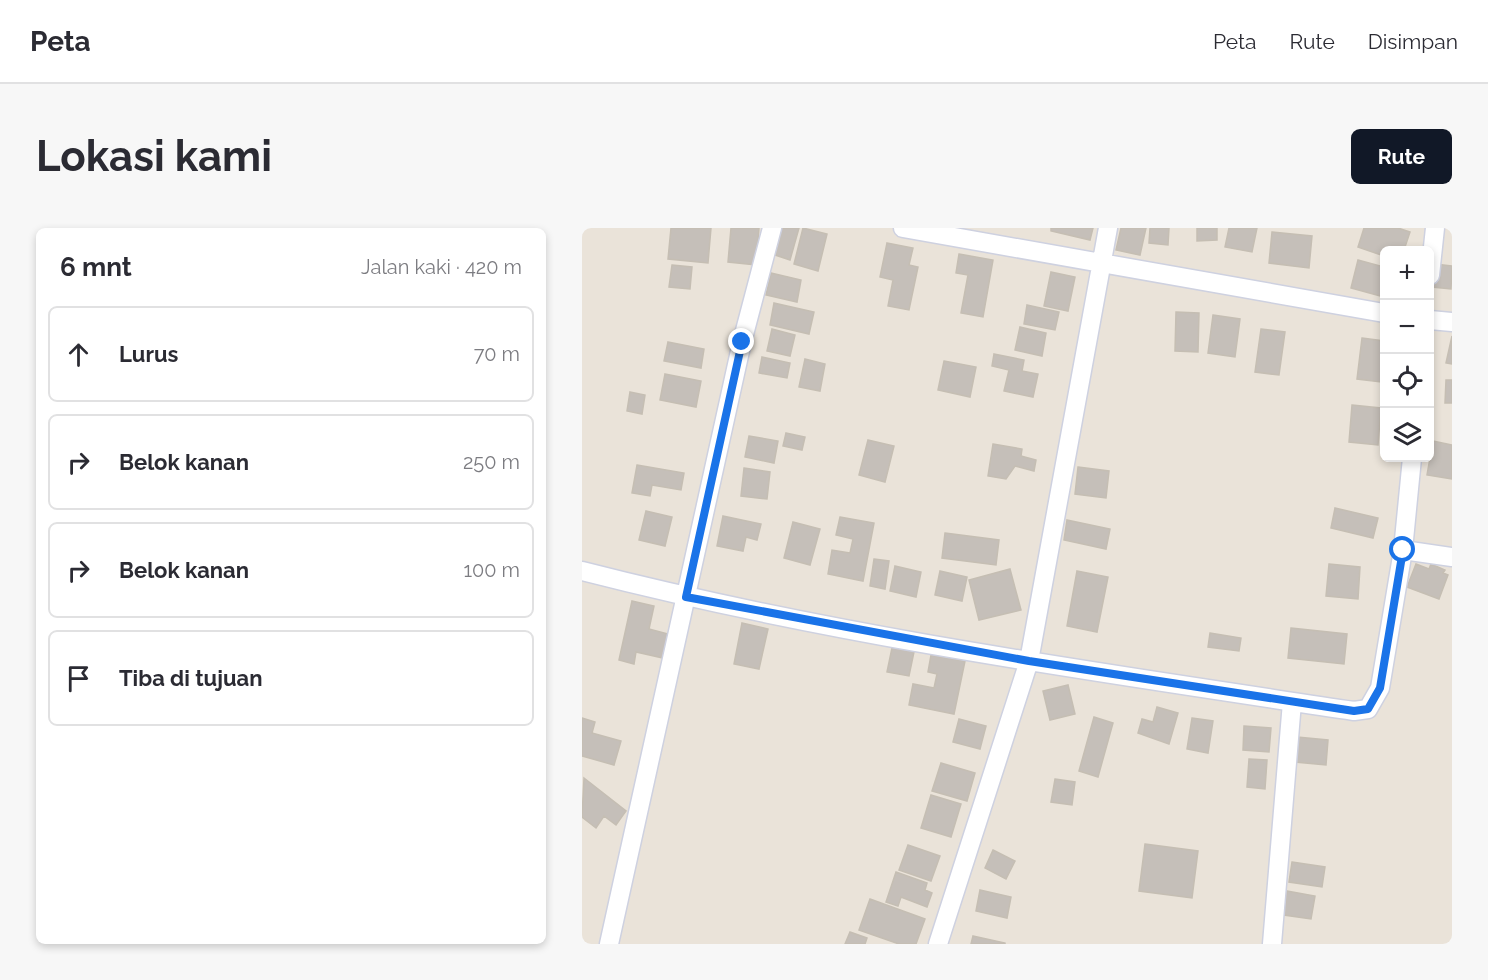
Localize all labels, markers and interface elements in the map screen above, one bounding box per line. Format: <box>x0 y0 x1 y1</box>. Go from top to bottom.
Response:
text: Peta <box>30 25 91 58</box>
text: Peta <box>1213 29 1257 54</box>
text: Rute <box>1290 29 1335 54</box>
text: Disimpan <box>1368 29 1458 54</box>
button: Rute <box>1351 129 1452 184</box>
text: Lokasi kami <box>36 132 272 181</box>
map controls <box>1380 246 1434 462</box>
button: + <box>1380 246 1434 300</box>
text: 6 mnt <box>60 252 132 282</box>
text: Jalan kaki · 420 m <box>361 255 522 279</box>
button: − <box>1380 300 1434 354</box>
route end <box>728 328 754 354</box>
icon: ahead <box>62 338 95 371</box>
text: Lurus <box>119 341 178 367</box>
text: 70 m <box>474 342 520 366</box>
button: locate <box>1380 354 1434 408</box>
button: layers <box>1380 408 1434 462</box>
icon: right <box>62 446 95 479</box>
text: Belok kanan <box>119 449 249 475</box>
text: 250 m <box>463 450 520 474</box>
route start <box>1389 536 1415 562</box>
icon: right <box>62 554 95 587</box>
text: Belok kanan <box>119 557 249 583</box>
text: 100 m <box>463 558 520 582</box>
icon: arrive <box>62 662 95 695</box>
text: Tiba di tujuan <box>119 665 262 691</box>

